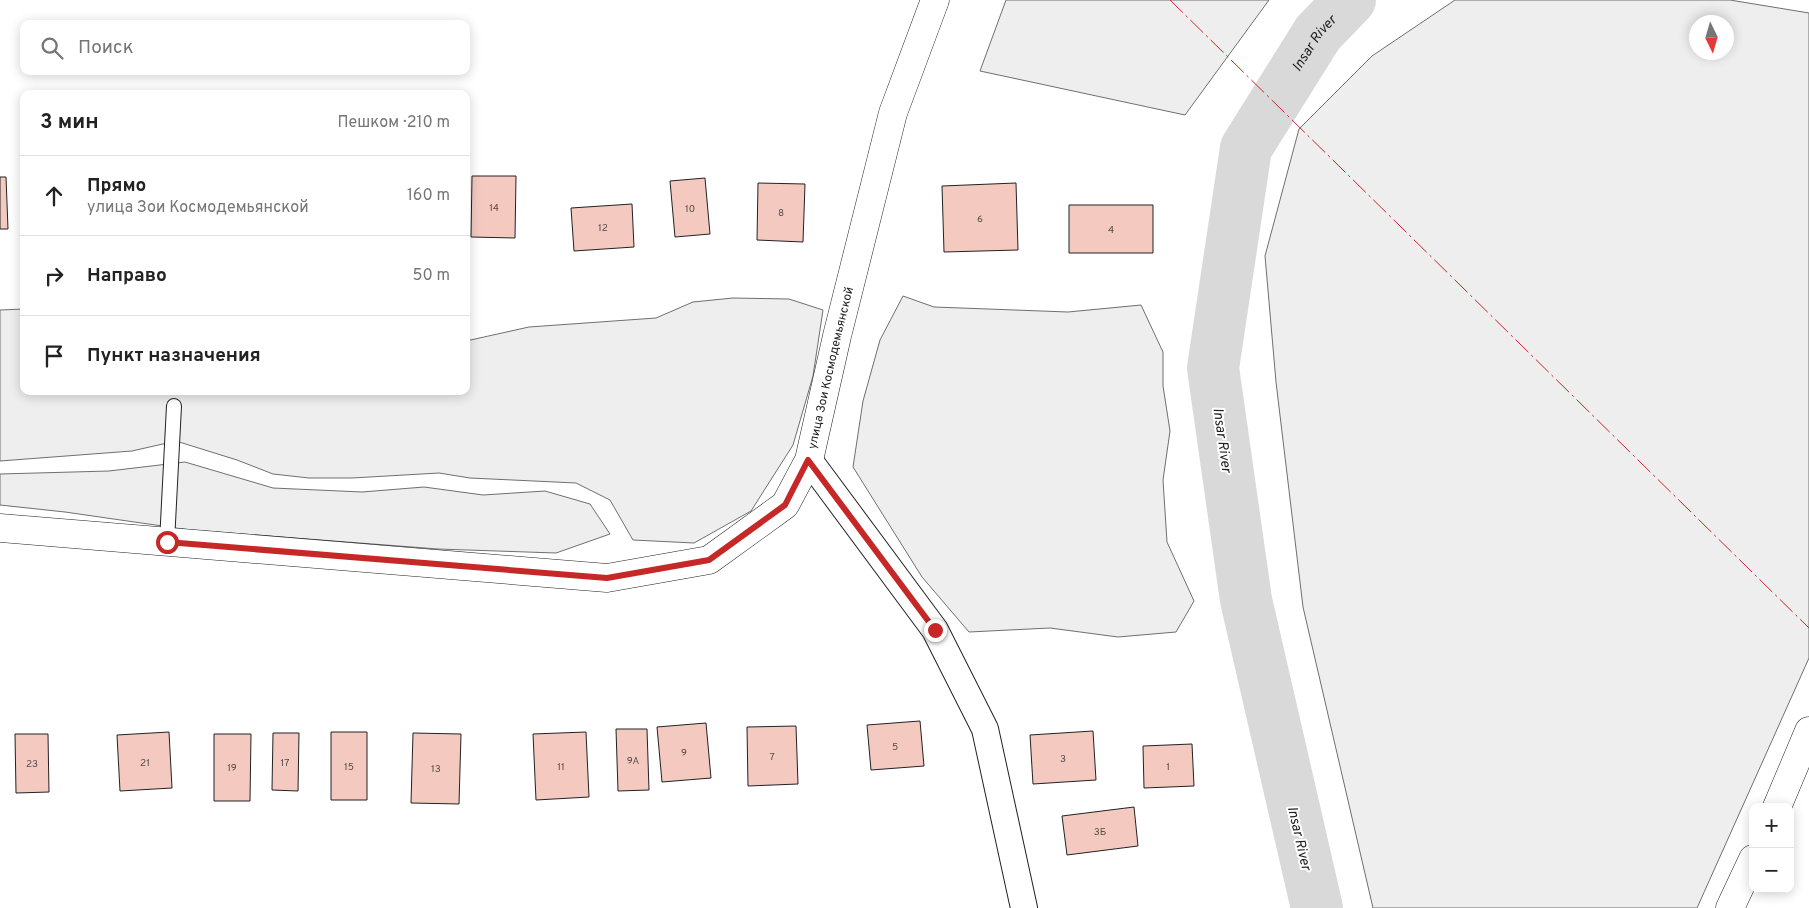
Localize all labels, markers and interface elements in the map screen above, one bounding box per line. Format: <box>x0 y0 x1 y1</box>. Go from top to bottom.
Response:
water label: Insar River <box>1289 11 1342 75</box>
north arrow <box>1689 15 1734 60</box>
search box <box>20 20 470 75</box>
icon: search <box>38 34 66 62</box>
text: Поиск <box>78 36 134 60</box>
text: 3 мин <box>40 109 99 136</box>
text: Пешком · 210 m <box>337 113 450 133</box>
text: Прямо <box>87 174 146 198</box>
icon: ahead <box>40 182 68 210</box>
text: 160 m <box>407 186 450 206</box>
text: улица Зои Космодемьянской <box>87 198 309 218</box>
house number: 14 <box>489 202 499 215</box>
house number: 10 <box>685 203 695 216</box>
house number: 8 <box>778 207 784 220</box>
house number: 6 <box>977 213 983 226</box>
house number: 12 <box>598 222 608 235</box>
house number: 4 <box>1108 224 1114 237</box>
icon: right <box>40 262 68 290</box>
text: Направо <box>87 264 167 288</box>
text: 50 m <box>413 266 450 286</box>
street label: улица Зои Космодемьянской <box>805 285 858 451</box>
icon: arrive <box>40 342 68 370</box>
text: Пункт назначения <box>87 344 261 368</box>
water label: Insar River <box>1209 407 1235 475</box>
route start <box>156 531 179 554</box>
route end <box>924 619 947 642</box>
house number: 5 <box>892 741 898 754</box>
house number: 9 <box>681 747 687 760</box>
house number: 7 <box>769 751 775 764</box>
house number: 3 <box>1060 753 1066 766</box>
house number: 9А <box>627 755 639 768</box>
house number: 21 <box>140 757 150 770</box>
house number: 17 <box>281 757 289 770</box>
house number: 23 <box>26 758 38 771</box>
house number: 15 <box>344 761 354 774</box>
house number: 11 <box>557 761 565 774</box>
house number: 1 <box>1166 761 1170 774</box>
house number: 19 <box>227 762 237 775</box>
house number: 13 <box>431 763 441 776</box>
map controls <box>1749 803 1794 893</box>
button: + <box>1749 803 1794 848</box>
water label: Insar River <box>1283 805 1315 874</box>
house number: 3Б <box>1094 826 1106 839</box>
button: − <box>1749 848 1794 893</box>

